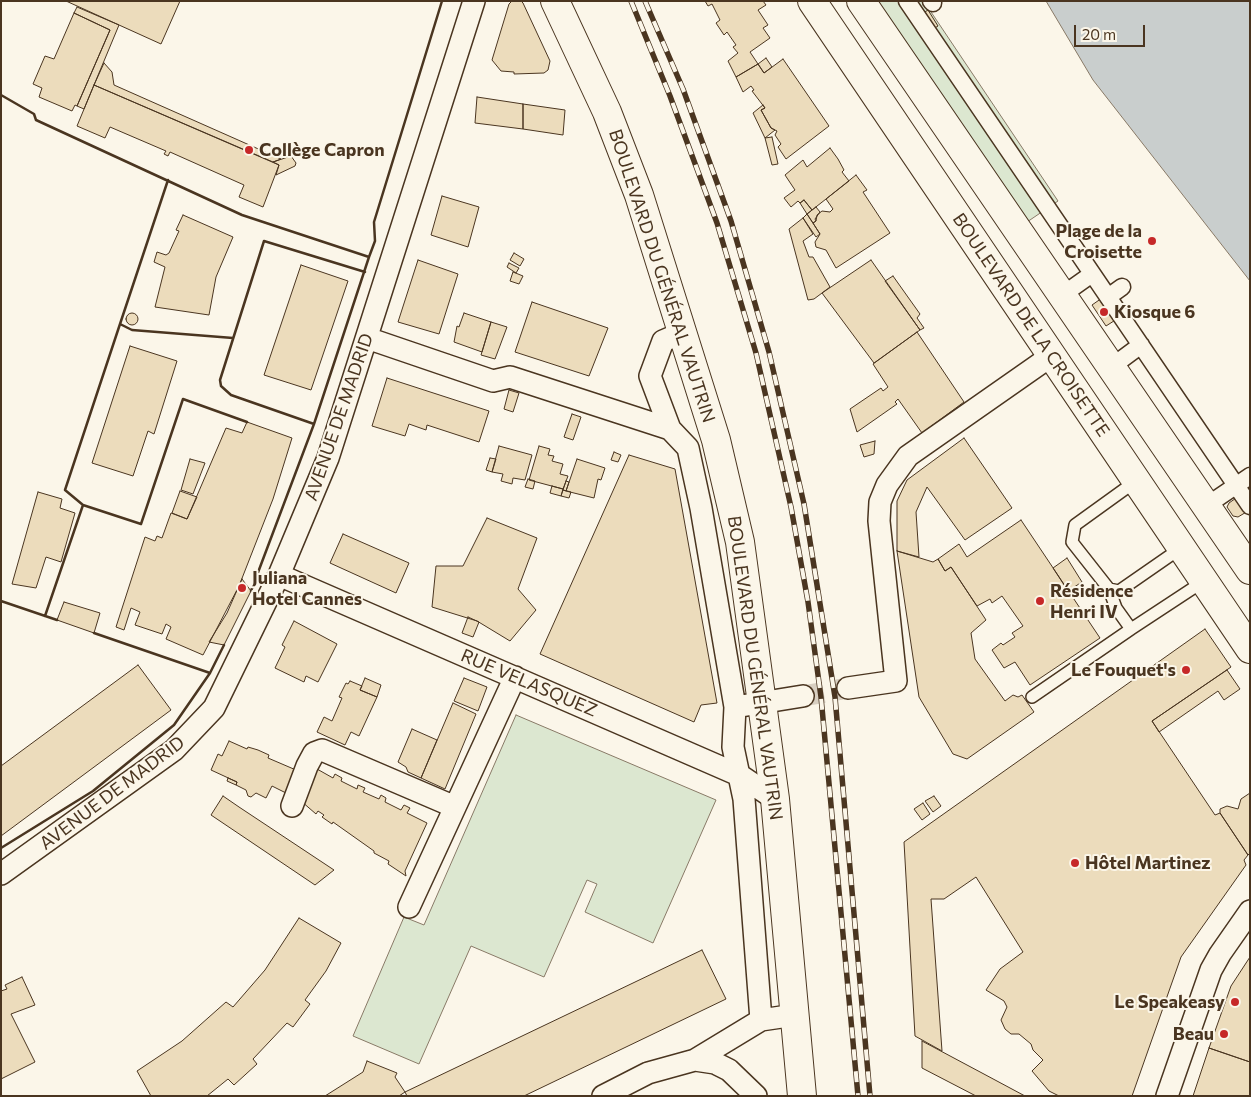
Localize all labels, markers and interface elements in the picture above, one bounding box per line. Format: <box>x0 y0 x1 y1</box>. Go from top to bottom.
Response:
scale bar <box>1076 15 1147 47</box>
text: 20 m <box>1082 25 1116 43</box>
street label: BOULEVARD DU GÉNÉRAL VAUTRIN <box>604 127 720 425</box>
place label: Collège Capron <box>259 139 385 161</box>
marker: Collège Capron <box>243 144 255 156</box>
street label: BOULEVARD DE LA CROISETTE <box>948 209 1114 441</box>
place label: Plage de la Croisette <box>1055 220 1142 262</box>
marker: Plage de la Croisette <box>1146 235 1158 247</box>
place label: Kiosque 6 <box>1114 301 1195 323</box>
marker: Kiosque 6 <box>1098 306 1110 318</box>
street label: AVENUE DE MADRID <box>300 330 378 504</box>
street label: BOULEVARD DU GÉNÉRAL VAUTRIN <box>723 514 787 822</box>
place label: Juliana Hotel Cannes <box>252 567 362 610</box>
place label: Résidence Henri IV <box>1050 580 1133 622</box>
marker: Juliana Hotel Cannes <box>236 582 248 594</box>
marker: Résidence Henri IV <box>1034 595 1046 607</box>
street label: RUE VELASQUEZ <box>458 645 600 721</box>
place label: Le Fouquet's <box>1071 659 1176 681</box>
marker: Le Fouquet's <box>1180 664 1192 676</box>
street label: AVENUE DE MADRID <box>35 732 189 854</box>
place label: Hôtel Martinez <box>1085 852 1210 874</box>
marker: Hôtel Martinez <box>1069 857 1081 869</box>
place label: Le Speakeasy <box>1114 991 1225 1013</box>
marker: Le Speakeasy <box>1229 996 1241 1008</box>
place label: Beau <box>1173 1023 1214 1045</box>
marker: Beau <box>1218 1028 1230 1040</box>

